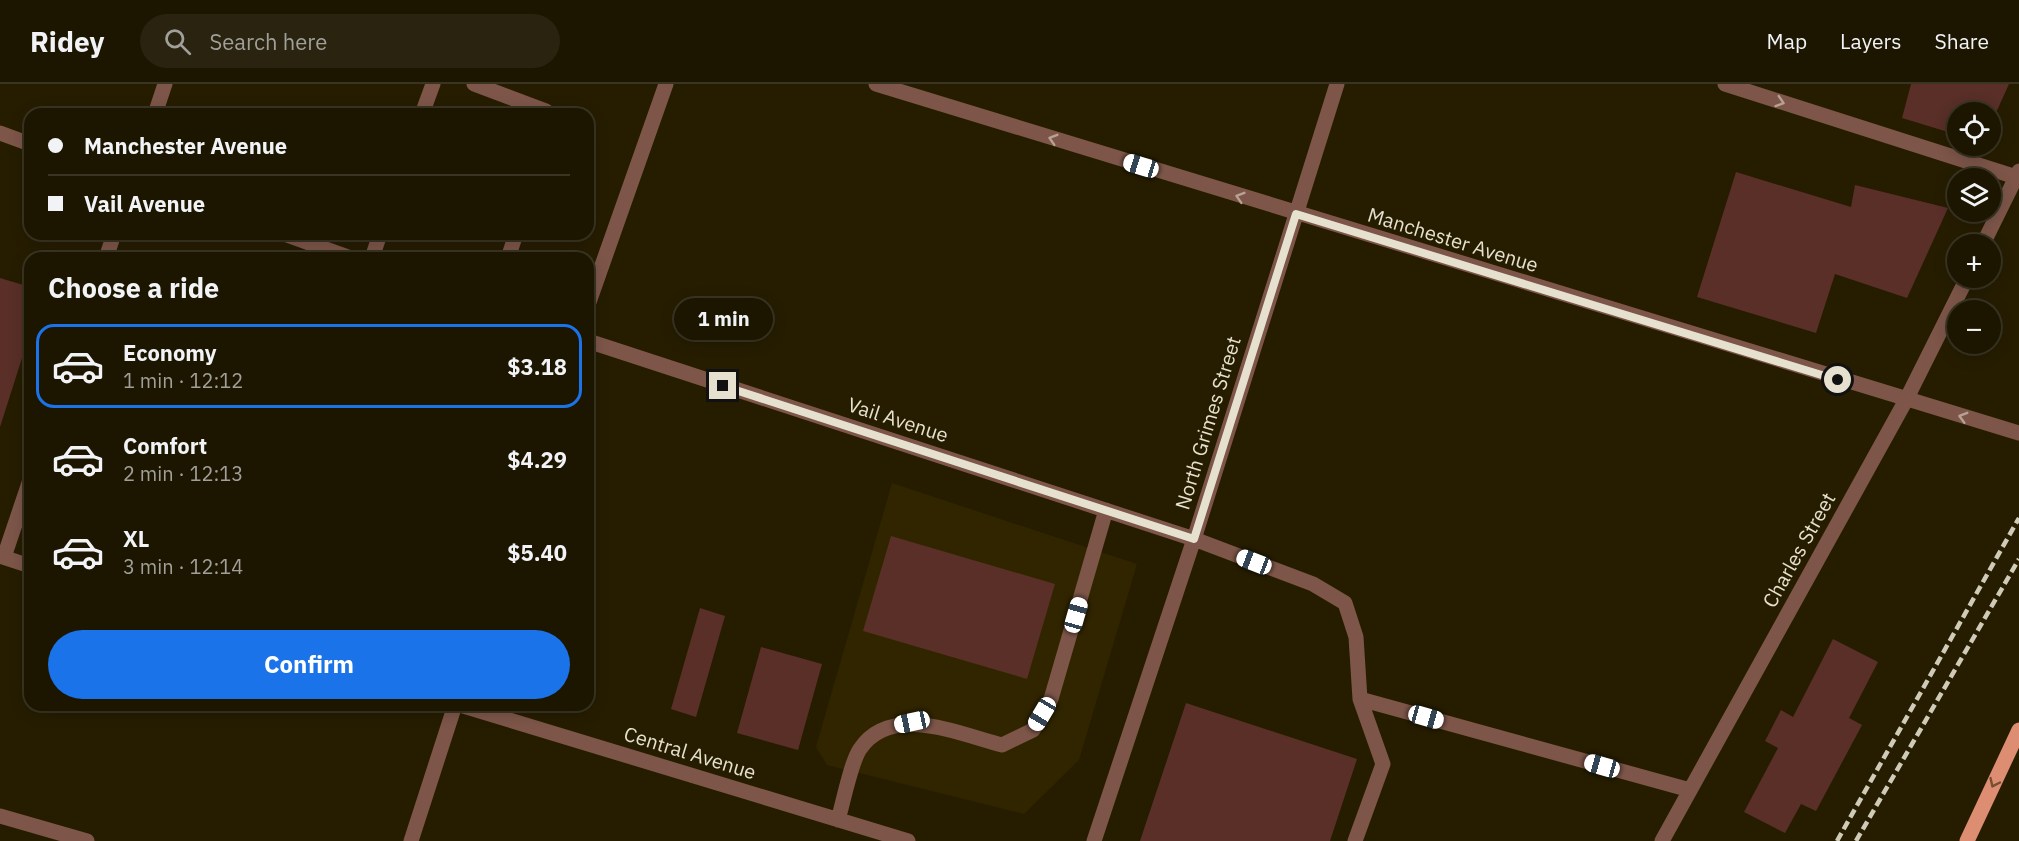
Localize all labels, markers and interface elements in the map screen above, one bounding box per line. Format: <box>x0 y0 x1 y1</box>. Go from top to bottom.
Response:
search box <box>140 14 560 68</box>
text: Ridey <box>30 23 104 60</box>
icon: search <box>161 25 194 58</box>
text: Search here <box>209 27 327 56</box>
text: Map <box>1767 27 1807 55</box>
text: Layers <box>1840 27 1902 55</box>
text: Share <box>1935 27 1989 55</box>
one-way arrow <box>1774 95 1785 107</box>
map controls <box>1947 102 2001 354</box>
button: locate <box>1947 102 2001 156</box>
text: Manchester Avenue <box>84 131 287 160</box>
one-way arrow <box>1048 134 1059 146</box>
car <box>1121 152 1161 180</box>
button: layers <box>1947 168 2001 222</box>
text: Vail Avenue <box>84 189 205 218</box>
one-way arrow <box>1235 192 1246 204</box>
street label: Manchester Avenue <box>1365 201 1542 278</box>
button: + <box>1947 234 2001 288</box>
text: Choose a ride <box>48 270 219 305</box>
callout: 1 min <box>674 299 772 341</box>
button: − <box>1947 300 2001 354</box>
text: 1 min <box>697 305 750 332</box>
street label: North Grimes Street <box>1168 333 1247 513</box>
text: Economy <box>123 338 217 367</box>
icon: car <box>51 339 105 393</box>
text: $3.18 <box>507 352 567 381</box>
route start <box>1824 366 1851 393</box>
text: 1 min · 12:12 <box>123 367 243 394</box>
route end <box>709 372 736 399</box>
street label: Vail Avenue <box>844 391 952 448</box>
one-way arrow <box>1958 412 1969 424</box>
text: Comfort <box>123 431 207 460</box>
icon: car <box>51 432 105 486</box>
text: $4.29 <box>507 445 567 474</box>
text: 2 min · 12:13 <box>123 460 243 487</box>
street label: Charles Street <box>1756 487 1841 612</box>
text: XL <box>123 524 149 553</box>
icon: car <box>51 525 105 579</box>
text: $5.40 <box>507 538 567 567</box>
car <box>1234 547 1274 577</box>
text: 3 min · 12:14 <box>123 553 243 580</box>
car <box>1062 595 1090 635</box>
button: Confirm <box>48 630 570 699</box>
car <box>1025 694 1059 734</box>
car <box>1406 703 1446 731</box>
car <box>893 709 931 735</box>
street label: Central Avenue <box>621 720 759 785</box>
car <box>1582 752 1622 780</box>
one-way arrow <box>1990 777 2002 788</box>

